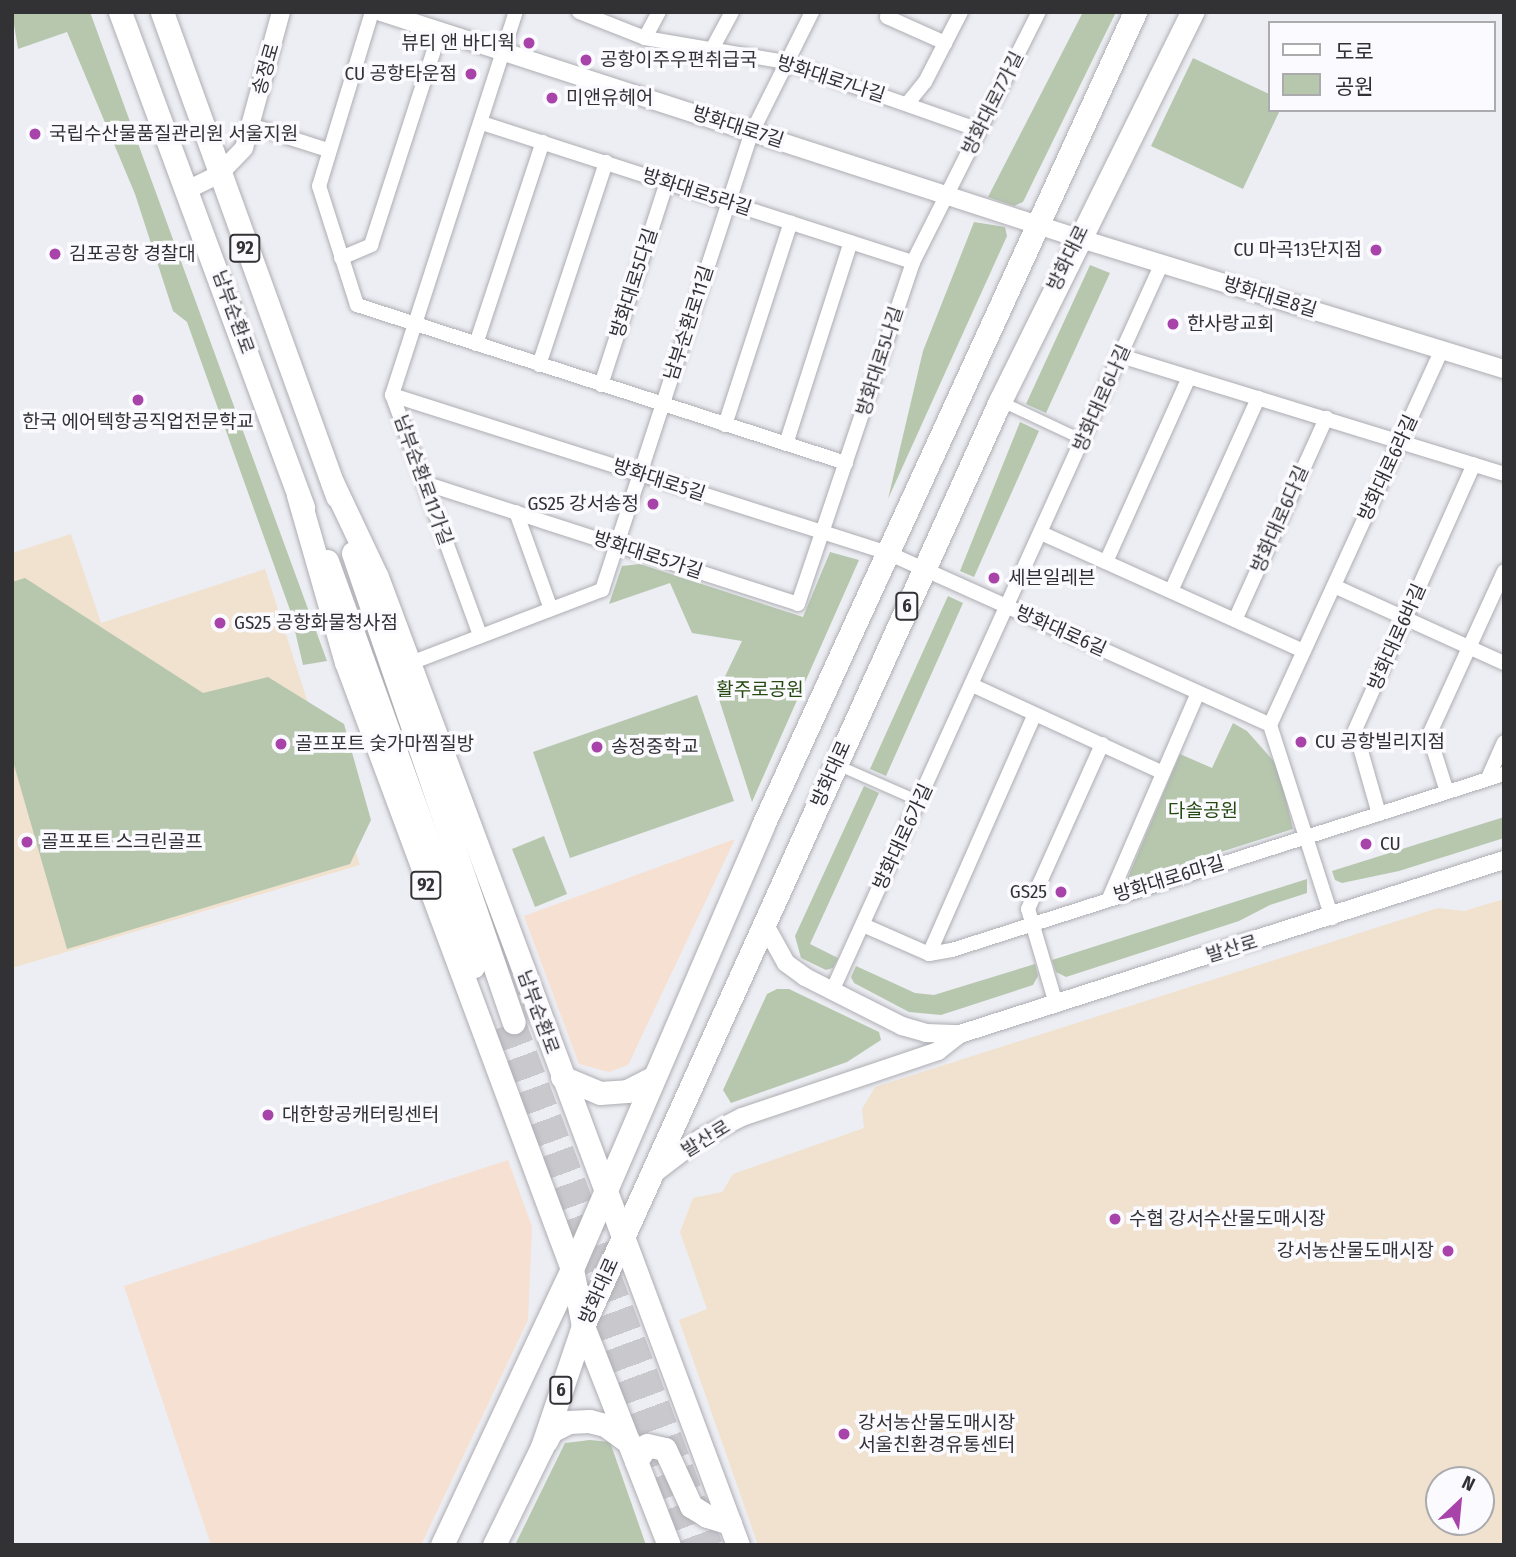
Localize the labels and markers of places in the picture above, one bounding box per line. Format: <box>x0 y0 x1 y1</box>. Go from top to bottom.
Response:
place label: 뷰티 앤 바디웍 <box>401 32 515 54</box>
marker: 뷰티 앤 바디웍 <box>521 35 537 51</box>
place label: 공항이주우편취급국 <box>600 49 757 71</box>
marker: 공항이주우편취급국 <box>578 52 594 68</box>
place label: CU 공항타운점 <box>345 63 457 85</box>
marker: CU 공항타운점 <box>463 66 479 82</box>
place label: 미앤유헤어 <box>566 87 653 109</box>
marker: 미앤유헤어 <box>544 90 560 106</box>
place label: 국립수산물품질관리원 서울지원 <box>49 123 298 145</box>
marker: 국립수산물품질관리원 서울지원 <box>27 126 43 142</box>
place label: CU 마곡13단지점 <box>1234 239 1362 261</box>
marker: CU 마곡13단지점 <box>1368 242 1384 258</box>
place label: 김포공항 경찰대 <box>69 243 196 265</box>
marker: 김포공항 경찰대 <box>47 246 63 262</box>
place label: 한사랑교회 <box>1187 313 1274 335</box>
marker: 한사랑교회 <box>1165 316 1181 332</box>
marker: 한국 에어텍항공직업전문학교 <box>130 392 146 408</box>
place label: 한국 에어텍항공직업전문학교 <box>22 411 254 433</box>
place label: GS25 강서송정 <box>527 493 639 515</box>
marker: GS25 강서송정 <box>645 496 661 512</box>
place label: 세븐일레븐 <box>1008 567 1095 589</box>
marker: 세븐일레븐 <box>986 570 1002 586</box>
place label: GS25 공항화물청사점 <box>234 612 398 634</box>
marker: GS25 공항화물청사점 <box>212 615 228 631</box>
place label: CU 공항빌리지점 <box>1315 731 1445 753</box>
place label: 골프포트 숯가마찜질방 <box>295 733 474 755</box>
marker: CU 공항빌리지점 <box>1293 734 1309 750</box>
marker: 골프포트 숯가마찜질방 <box>273 736 289 752</box>
place label: 송정중학교 <box>611 736 698 758</box>
marker: 송정중학교 <box>589 739 605 755</box>
place label: 골프포트 스크린골프 <box>41 831 203 853</box>
place label: CU <box>1380 833 1401 855</box>
marker: 골프포트 스크린골프 <box>19 834 35 850</box>
marker: CU <box>1358 836 1374 852</box>
place label: GS25 <box>1010 881 1047 903</box>
marker: GS25 <box>1053 884 1069 900</box>
place label: 대한항공캐터링센터 <box>282 1104 439 1126</box>
marker: 대한항공캐터링센터 <box>260 1107 276 1123</box>
place label: 수협 강서수산물도매시장 <box>1129 1208 1326 1230</box>
marker: 수협 강서수산물도매시장 <box>1107 1211 1123 1227</box>
place label: 강서농산물도매시장 <box>1277 1240 1434 1262</box>
marker: 강서농산물도매시장 <box>1440 1243 1456 1259</box>
place label: 강서농산물도매시장 서울친환경유통센터 <box>858 1412 1015 1456</box>
marker: 강서농산물도매시장 서울친환경유통센터 <box>836 1426 852 1442</box>

